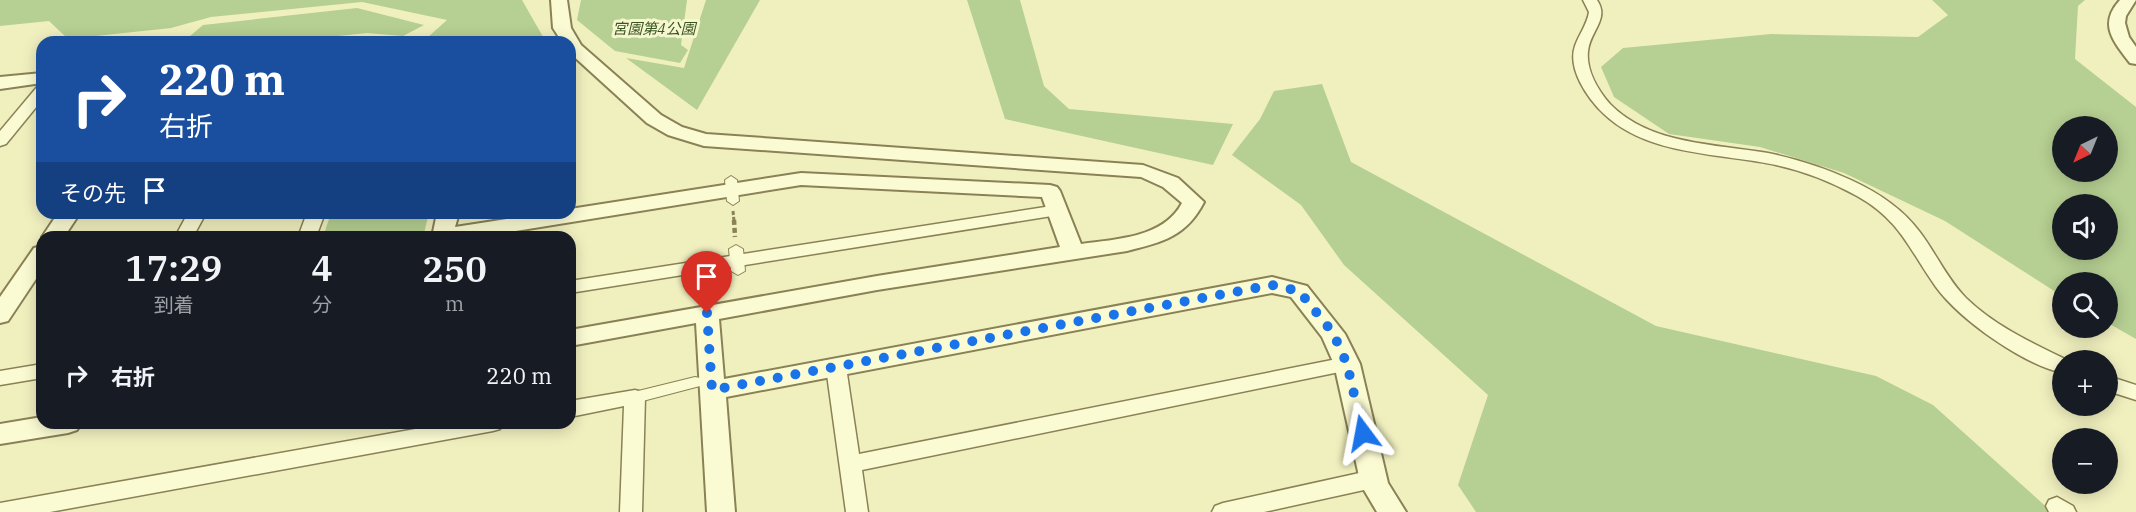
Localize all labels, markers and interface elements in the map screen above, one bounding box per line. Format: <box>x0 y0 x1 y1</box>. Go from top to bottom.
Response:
park label: 宮園第4公園 <box>612 19 698 38</box>
text: 220 m <box>159 52 285 107</box>
icon: right <box>60 60 138 138</box>
text: 右折 <box>159 108 213 143</box>
north arrow <box>2052 116 2118 182</box>
map controls <box>2052 116 2118 494</box>
icon: arrive <box>138 174 171 207</box>
text: その先 <box>60 178 126 207</box>
button: sound <box>2052 194 2118 260</box>
text: 17:29 <box>125 244 222 291</box>
text: 4 <box>311 244 333 291</box>
text: 250 <box>422 245 487 292</box>
pin <box>681 251 732 313</box>
icon: arrive <box>690 260 723 293</box>
button: search <box>2052 272 2118 338</box>
text: m <box>445 290 464 317</box>
text: 到着 <box>154 291 194 318</box>
text: 分 <box>312 291 332 318</box>
button: + <box>2052 350 2118 416</box>
icon: right <box>60 359 93 392</box>
text: 220 m <box>486 361 552 390</box>
text: 右折 <box>111 362 155 391</box>
position arrow <box>1331 401 1395 465</box>
button: − <box>2052 428 2118 494</box>

